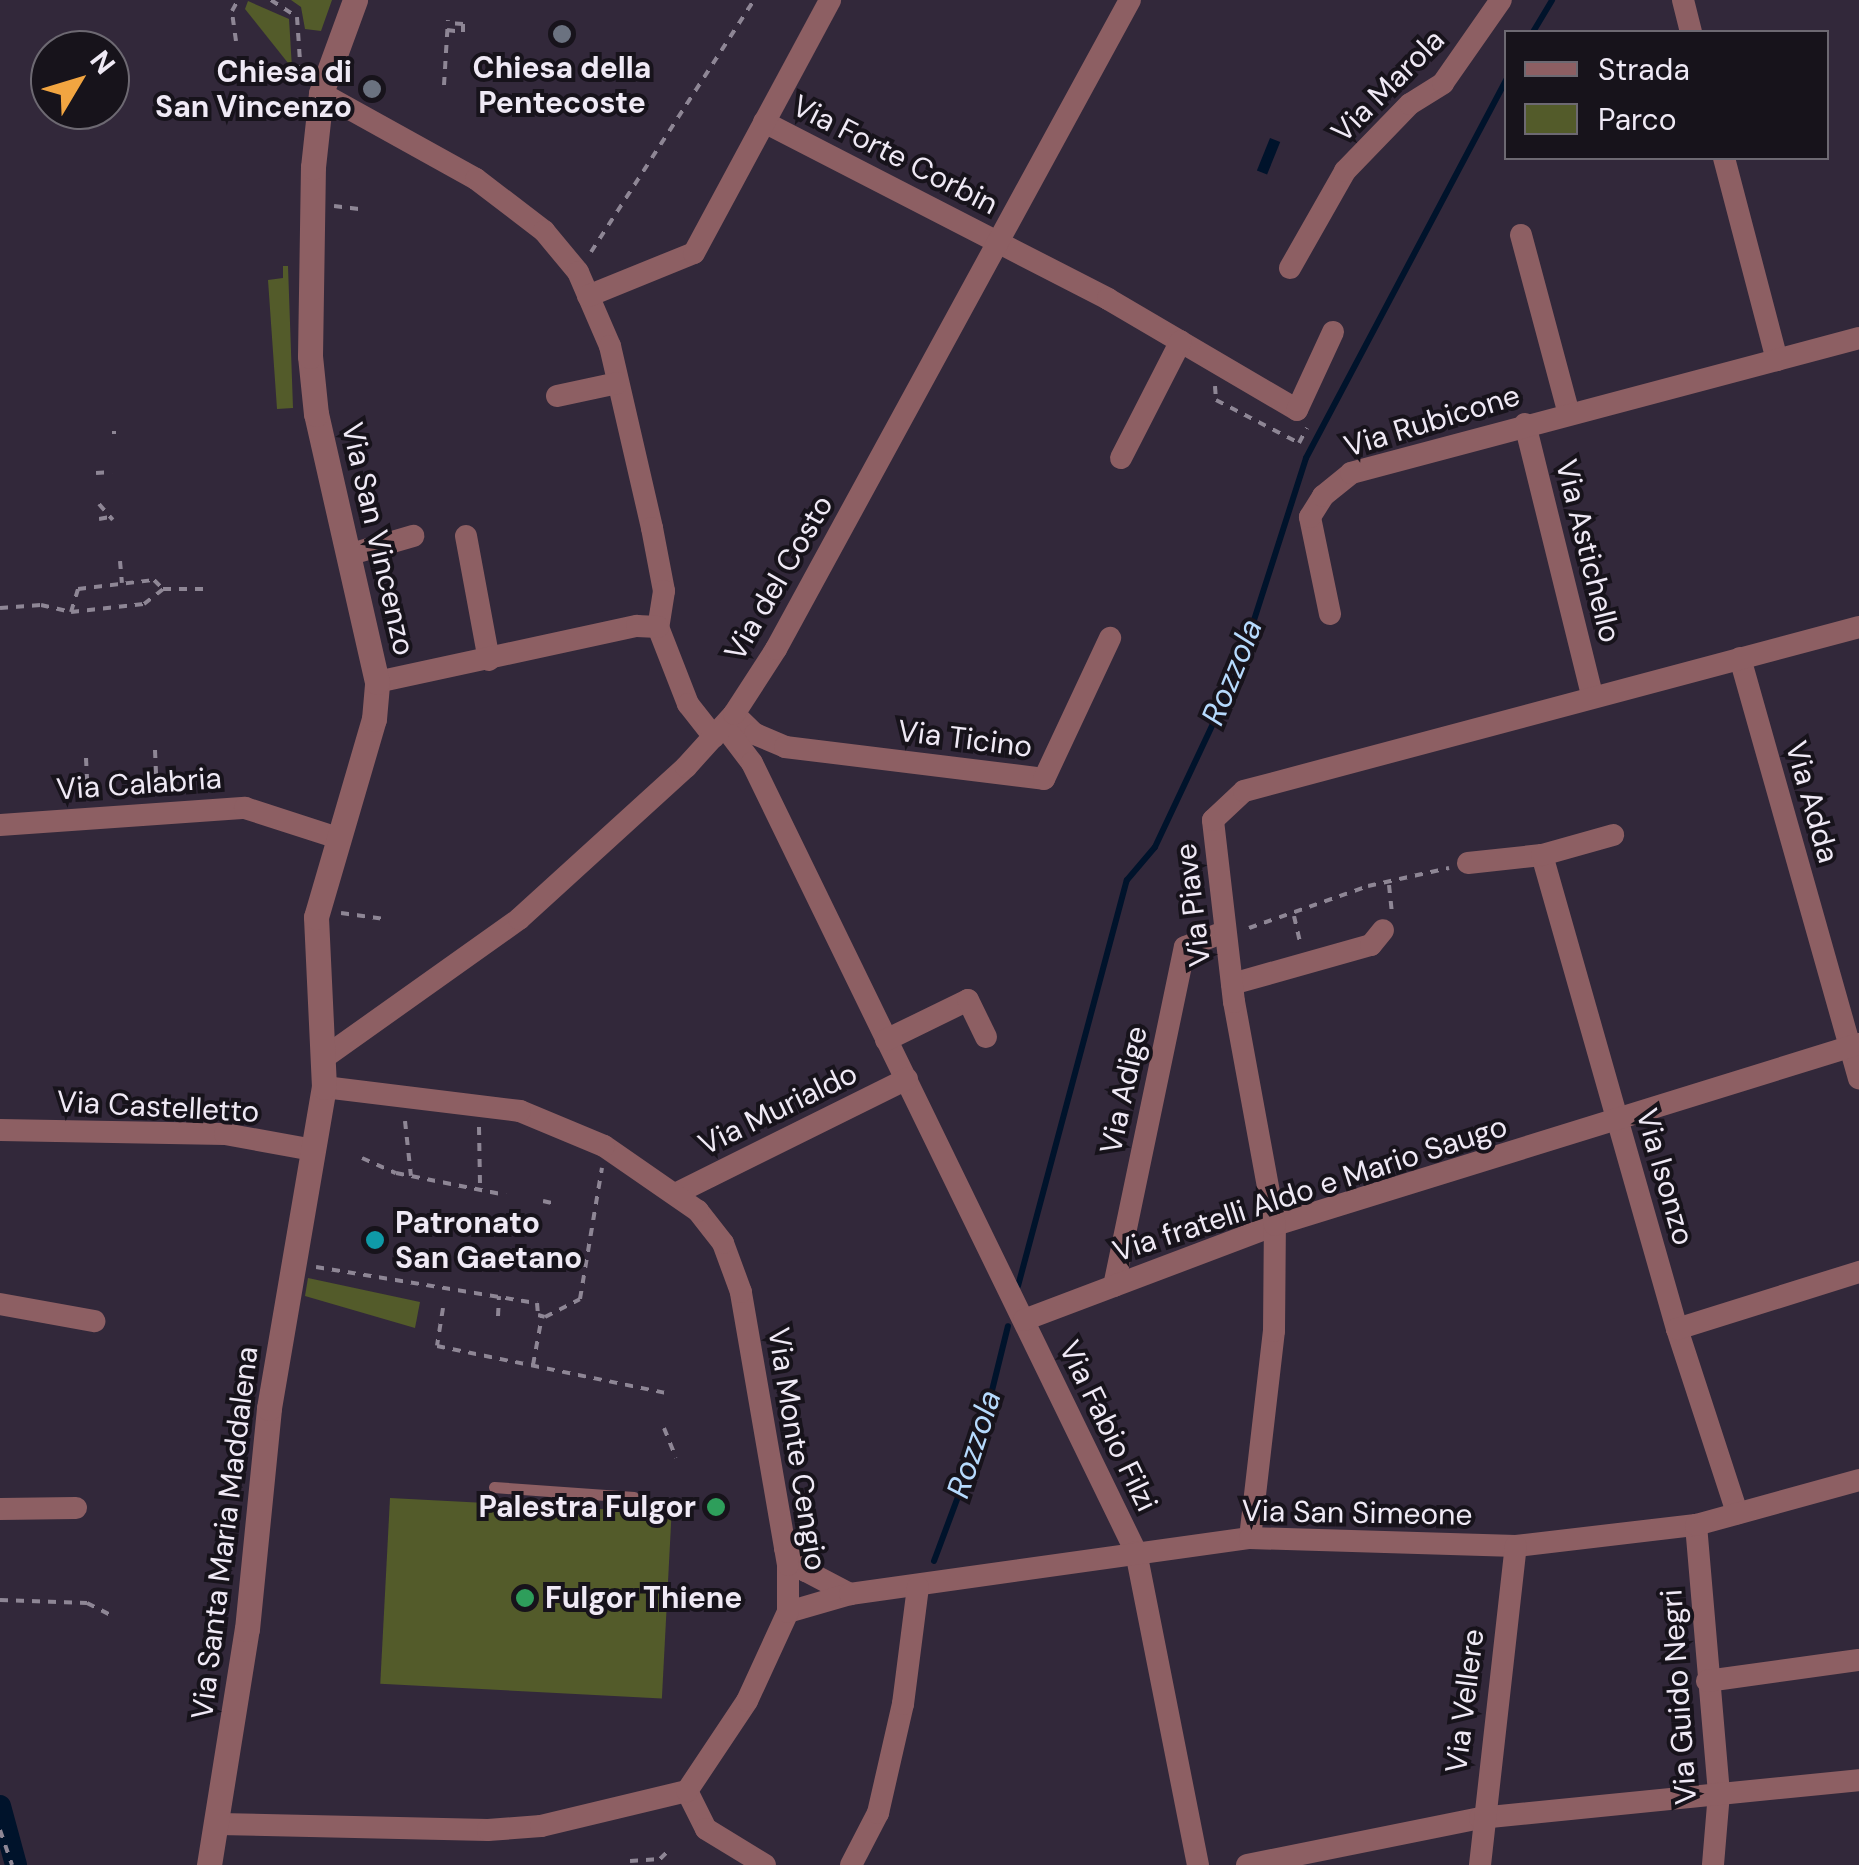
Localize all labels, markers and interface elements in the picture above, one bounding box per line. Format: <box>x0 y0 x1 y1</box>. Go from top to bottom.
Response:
street label: Via Marola <box>1324 22 1452 150</box>
marker: Chiesa della Pentecoste <box>551 23 573 45</box>
north arrow <box>30 30 130 130</box>
legend <box>1504 30 1829 160</box>
text: N <box>82 43 123 82</box>
place label: Chiesa della Pentecoste <box>473 50 651 120</box>
text: Strada <box>1598 50 1690 89</box>
place label: Chiesa di San Vincenzo <box>155 54 352 124</box>
marker: Chiesa di San Vincenzo <box>361 78 383 100</box>
street label: Via Forte Corbin <box>786 88 1004 222</box>
text: Parco <box>1598 100 1677 139</box>
street label: Via Rubicone <box>1340 377 1524 465</box>
street label: Via San Vincenzo <box>334 419 422 659</box>
street label: Via Astichello <box>1548 456 1628 646</box>
street label: Via del Costo <box>717 489 841 667</box>
water label: Rozzola <box>1193 613 1271 731</box>
street label: Via Ticino <box>896 713 1034 765</box>
street label: Via Adda <box>1778 737 1846 867</box>
street label: Via Calabria <box>55 760 223 808</box>
street label: Via Piave <box>1168 841 1218 969</box>
street label: Via Adige <box>1093 1023 1155 1157</box>
street label: Via Murialdo <box>693 1055 863 1163</box>
street label: Via Castelletto <box>56 1084 260 1130</box>
street label: Via Isonzo <box>1628 1105 1702 1249</box>
street label: Via fratelli Aldo e Mario Saugo <box>1108 1108 1512 1270</box>
place label: Patronato San Gaetano <box>395 1205 582 1276</box>
marker: Patronato San Gaetano <box>364 1229 386 1251</box>
street label: Via Monte Cengio <box>760 1325 834 1573</box>
street label: Via Fabio Filzi <box>1051 1335 1165 1517</box>
street label: Via Santa Maria Maddalena <box>184 1344 266 1722</box>
water label: Rozzola <box>939 1385 1009 1503</box>
place label: Palestra Fulgor <box>478 1489 696 1525</box>
street label: Via San Simeone <box>1241 1493 1473 1533</box>
marker: Palestra Fulgor <box>705 1496 727 1518</box>
place label: Fulgor Thiene <box>545 1580 742 1616</box>
marker: Fulgor Thiene <box>514 1587 536 1609</box>
street label: Via Guido Negri <box>1654 1588 1704 1806</box>
street label: Via Vellere <box>1438 1627 1492 1775</box>

